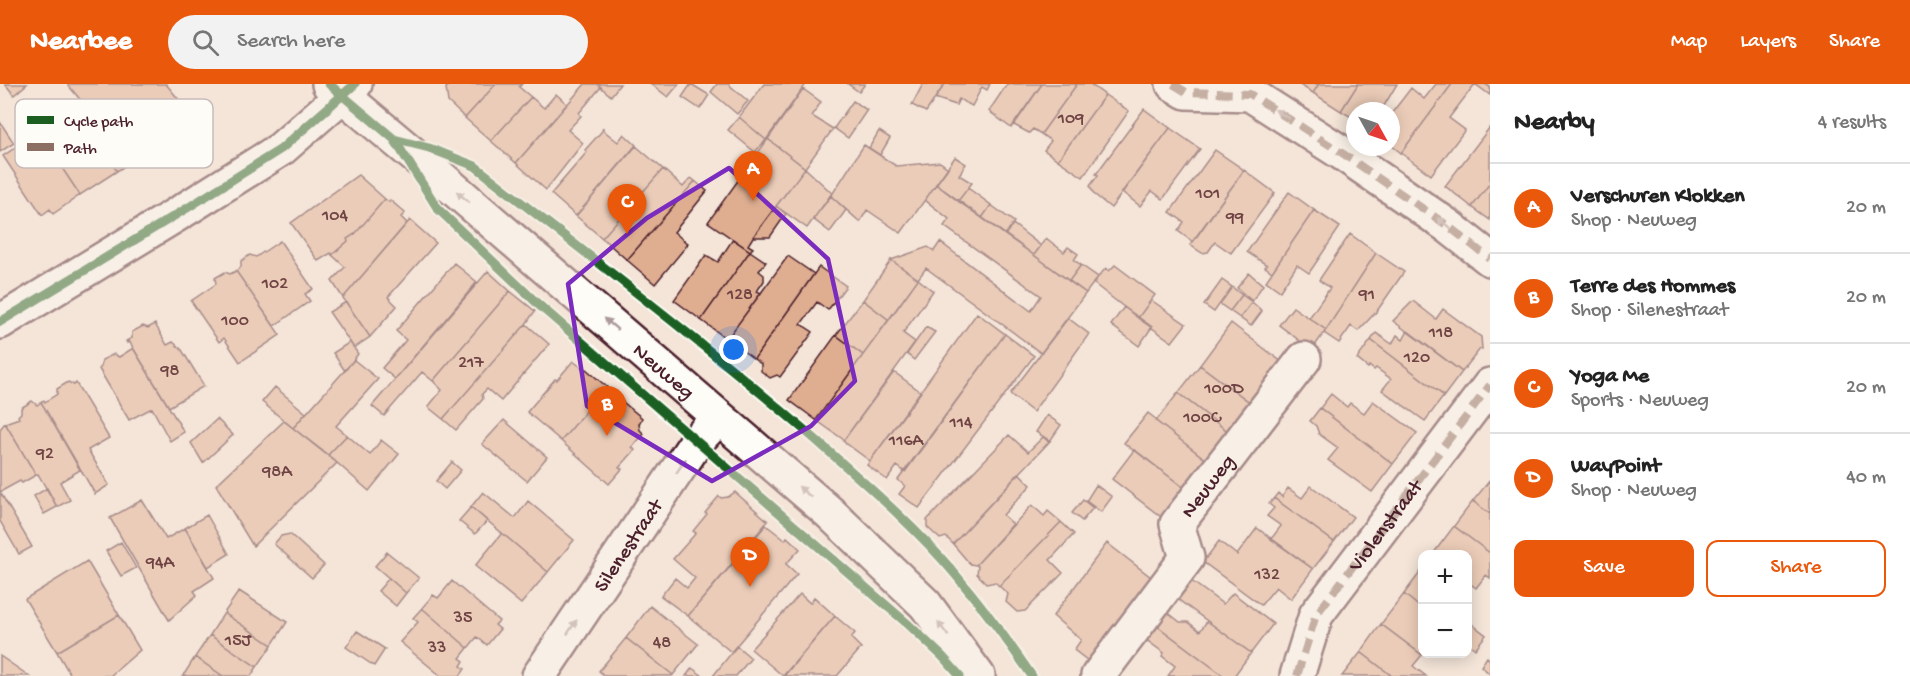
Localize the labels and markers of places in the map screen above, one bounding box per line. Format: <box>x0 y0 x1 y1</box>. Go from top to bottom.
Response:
pin: A <box>734 152 772 201</box>
pin: C <box>608 184 646 234</box>
pin: B <box>588 386 626 436</box>
pin: D <box>730 538 770 587</box>

